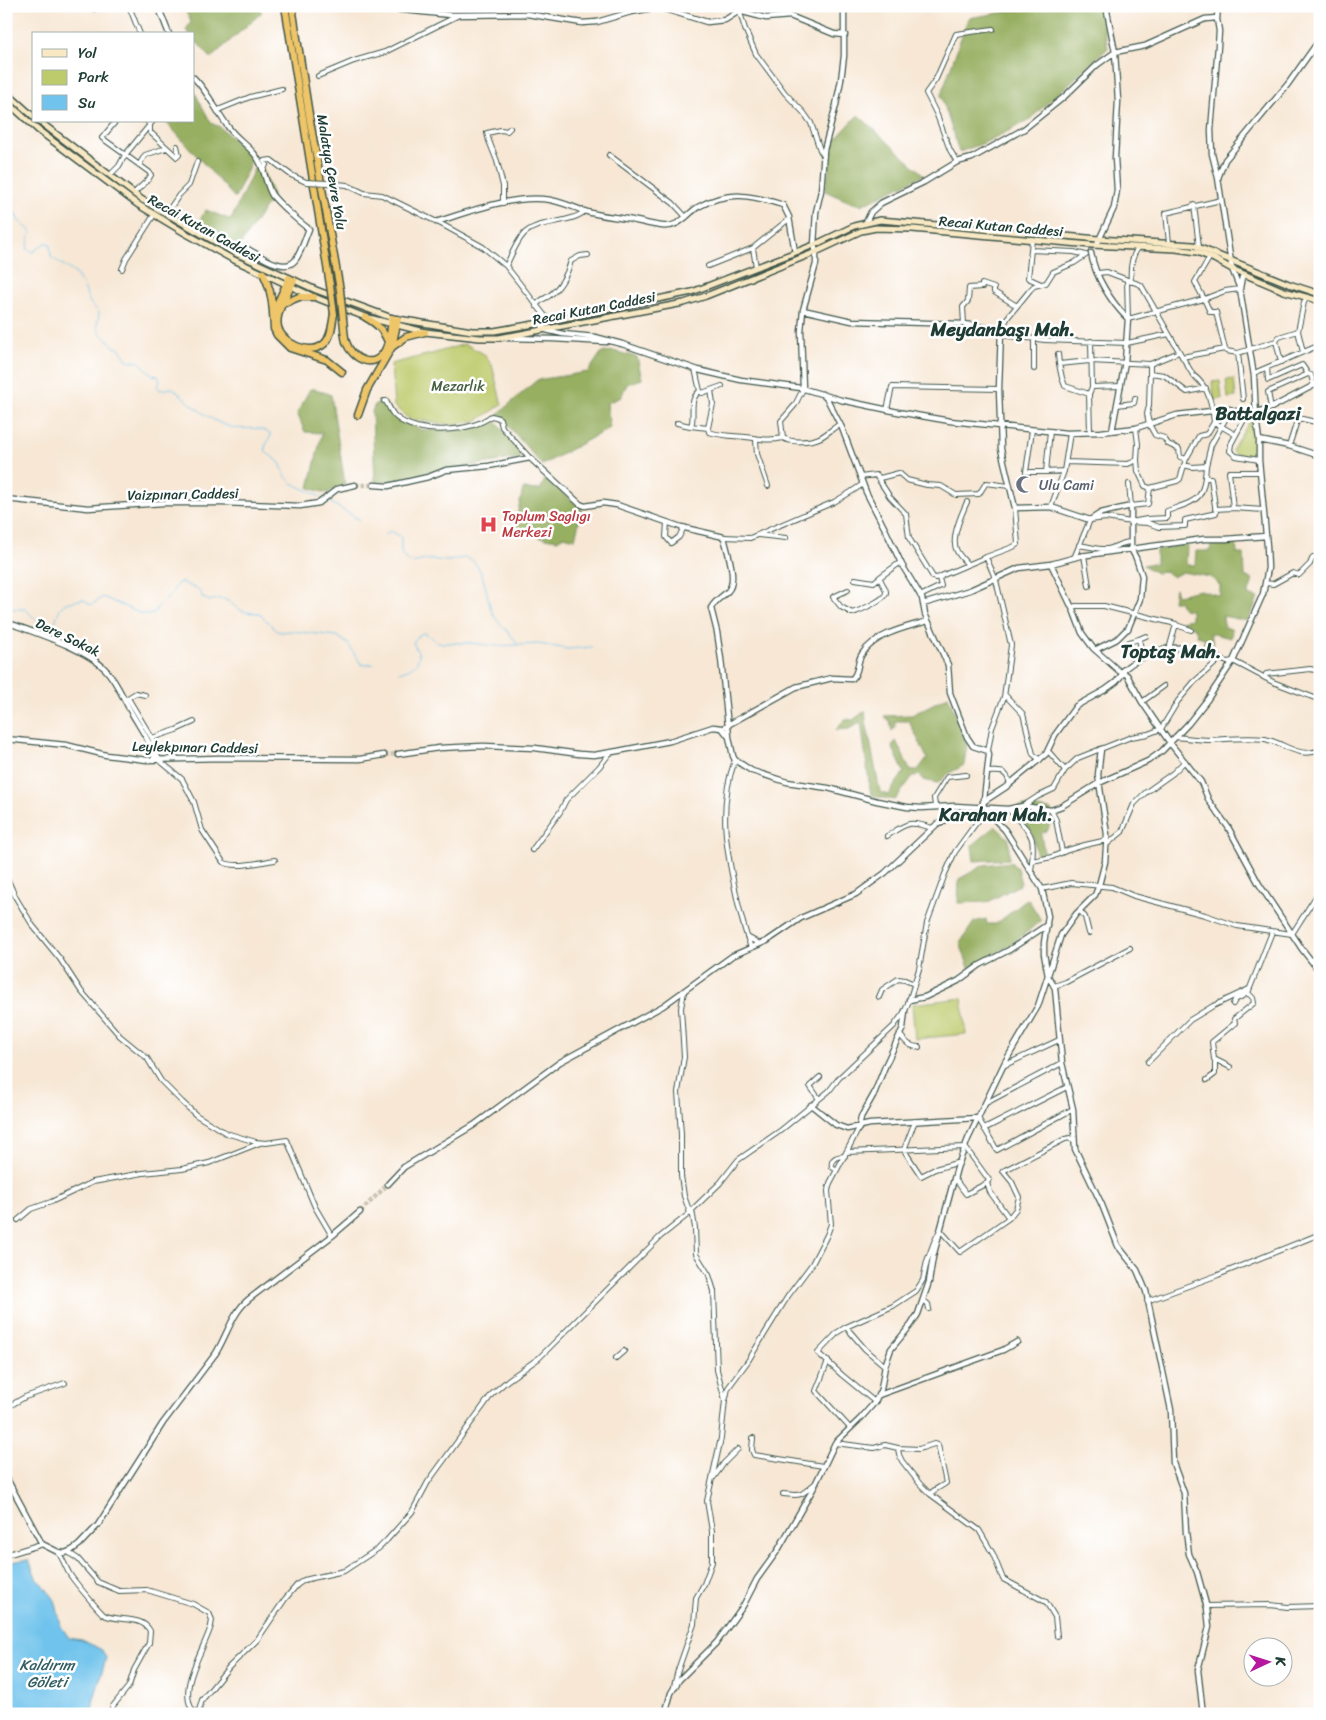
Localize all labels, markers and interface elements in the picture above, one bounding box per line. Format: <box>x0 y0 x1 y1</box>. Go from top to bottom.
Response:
legend <box>32 32 195 122</box>
text: Yol <box>78 40 97 66</box>
text: Park <box>78 64 109 90</box>
text: Su <box>78 90 95 116</box>
street label: Malatya Çevre Yolu <box>309 112 354 232</box>
street label: Recai Kutan Caddesi <box>143 187 265 270</box>
street label: Recai Kutan Caddesi <box>938 209 1065 244</box>
street label: Recai Kutan Caddesi <box>531 284 659 333</box>
district label: Meydanbaşı Mah. <box>930 313 1075 346</box>
park label: Mezarlık <box>431 374 485 399</box>
district label: Battalgazi <box>1215 397 1303 430</box>
place label: Ulu Cami <box>1039 473 1095 498</box>
mosque icon: Ulu Cami <box>1015 475 1035 495</box>
street label: Vaizpınarı Caddesi <box>127 481 240 508</box>
place label: Toplum Saglıgı Merkezi <box>502 504 591 545</box>
hospital icon: Toplum Saglıgı Merkezi <box>478 514 498 534</box>
street label: Dere Sokak <box>31 611 105 664</box>
district label: Toptaş Mah. <box>1121 635 1221 668</box>
street label: Leylekpınarı Caddesi <box>132 734 259 761</box>
district label: Karahan Mah. <box>938 798 1053 831</box>
north arrow <box>1244 1638 1294 1688</box>
water label: Kaldırım Göleti <box>20 1652 76 1695</box>
text: K <box>1268 1655 1293 1668</box>

